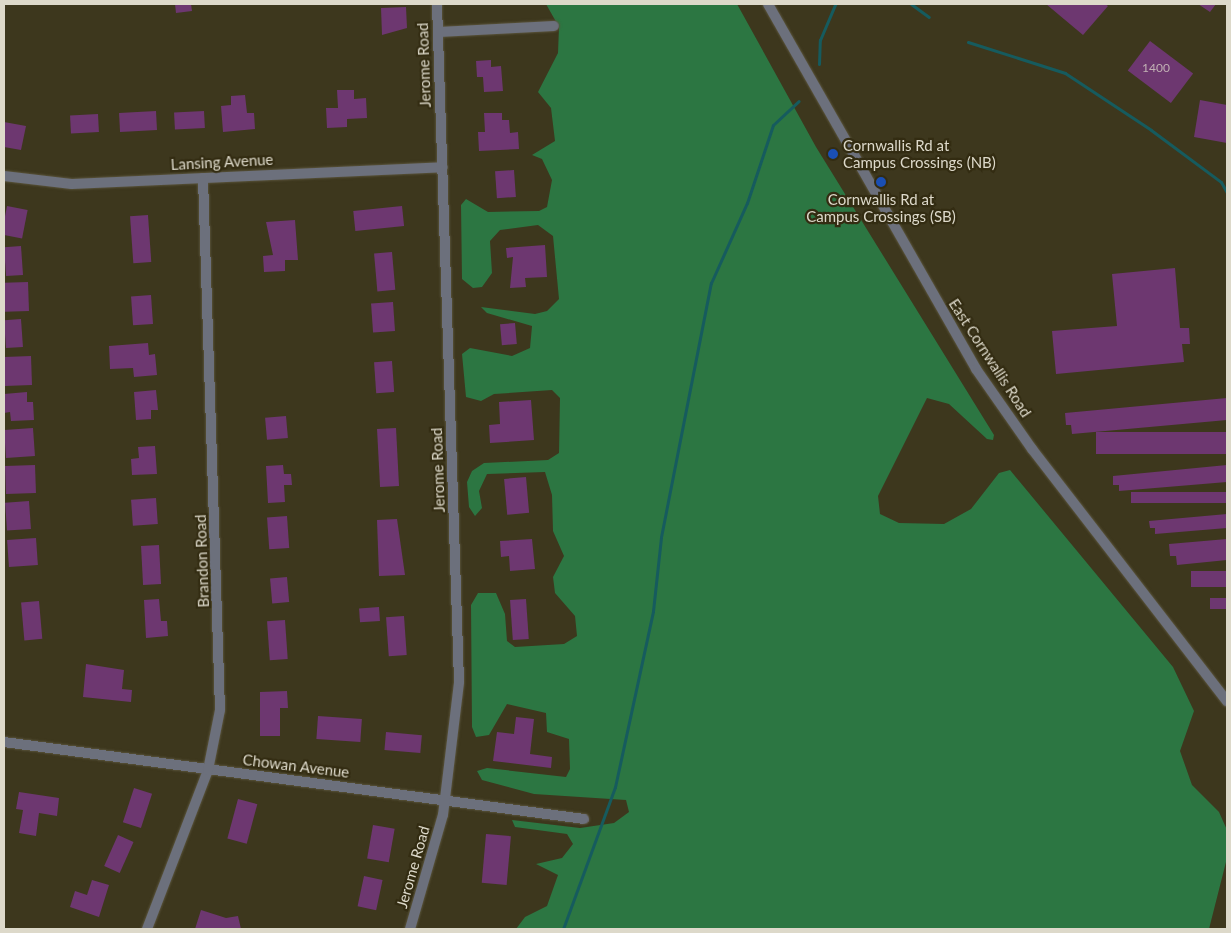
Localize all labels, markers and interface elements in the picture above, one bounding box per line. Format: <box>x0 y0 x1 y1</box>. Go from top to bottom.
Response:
street label: Jerome Road <box>414 22 434 108</box>
house number: 1400 <box>1142 61 1170 75</box>
place label: Cornwallis Rd at Campus Crossings (NB) <box>843 136 996 171</box>
marker: Cornwallis Rd at Campus Crossings (NB) <box>827 148 839 160</box>
street label: Lansing Avenue <box>170 150 274 174</box>
marker: Cornwallis Rd at Campus Crossings (SB) <box>875 176 887 188</box>
place label: Cornwallis Rd at Campus Crossings (SB) <box>806 190 956 225</box>
street label: East Cornwallis Road <box>945 296 1035 420</box>
street label: Jerome Road <box>428 427 448 513</box>
street label: Brandon Road <box>191 514 213 608</box>
street label: Chowan Avenue <box>241 750 351 782</box>
street label: Jerome Road <box>393 824 433 910</box>

